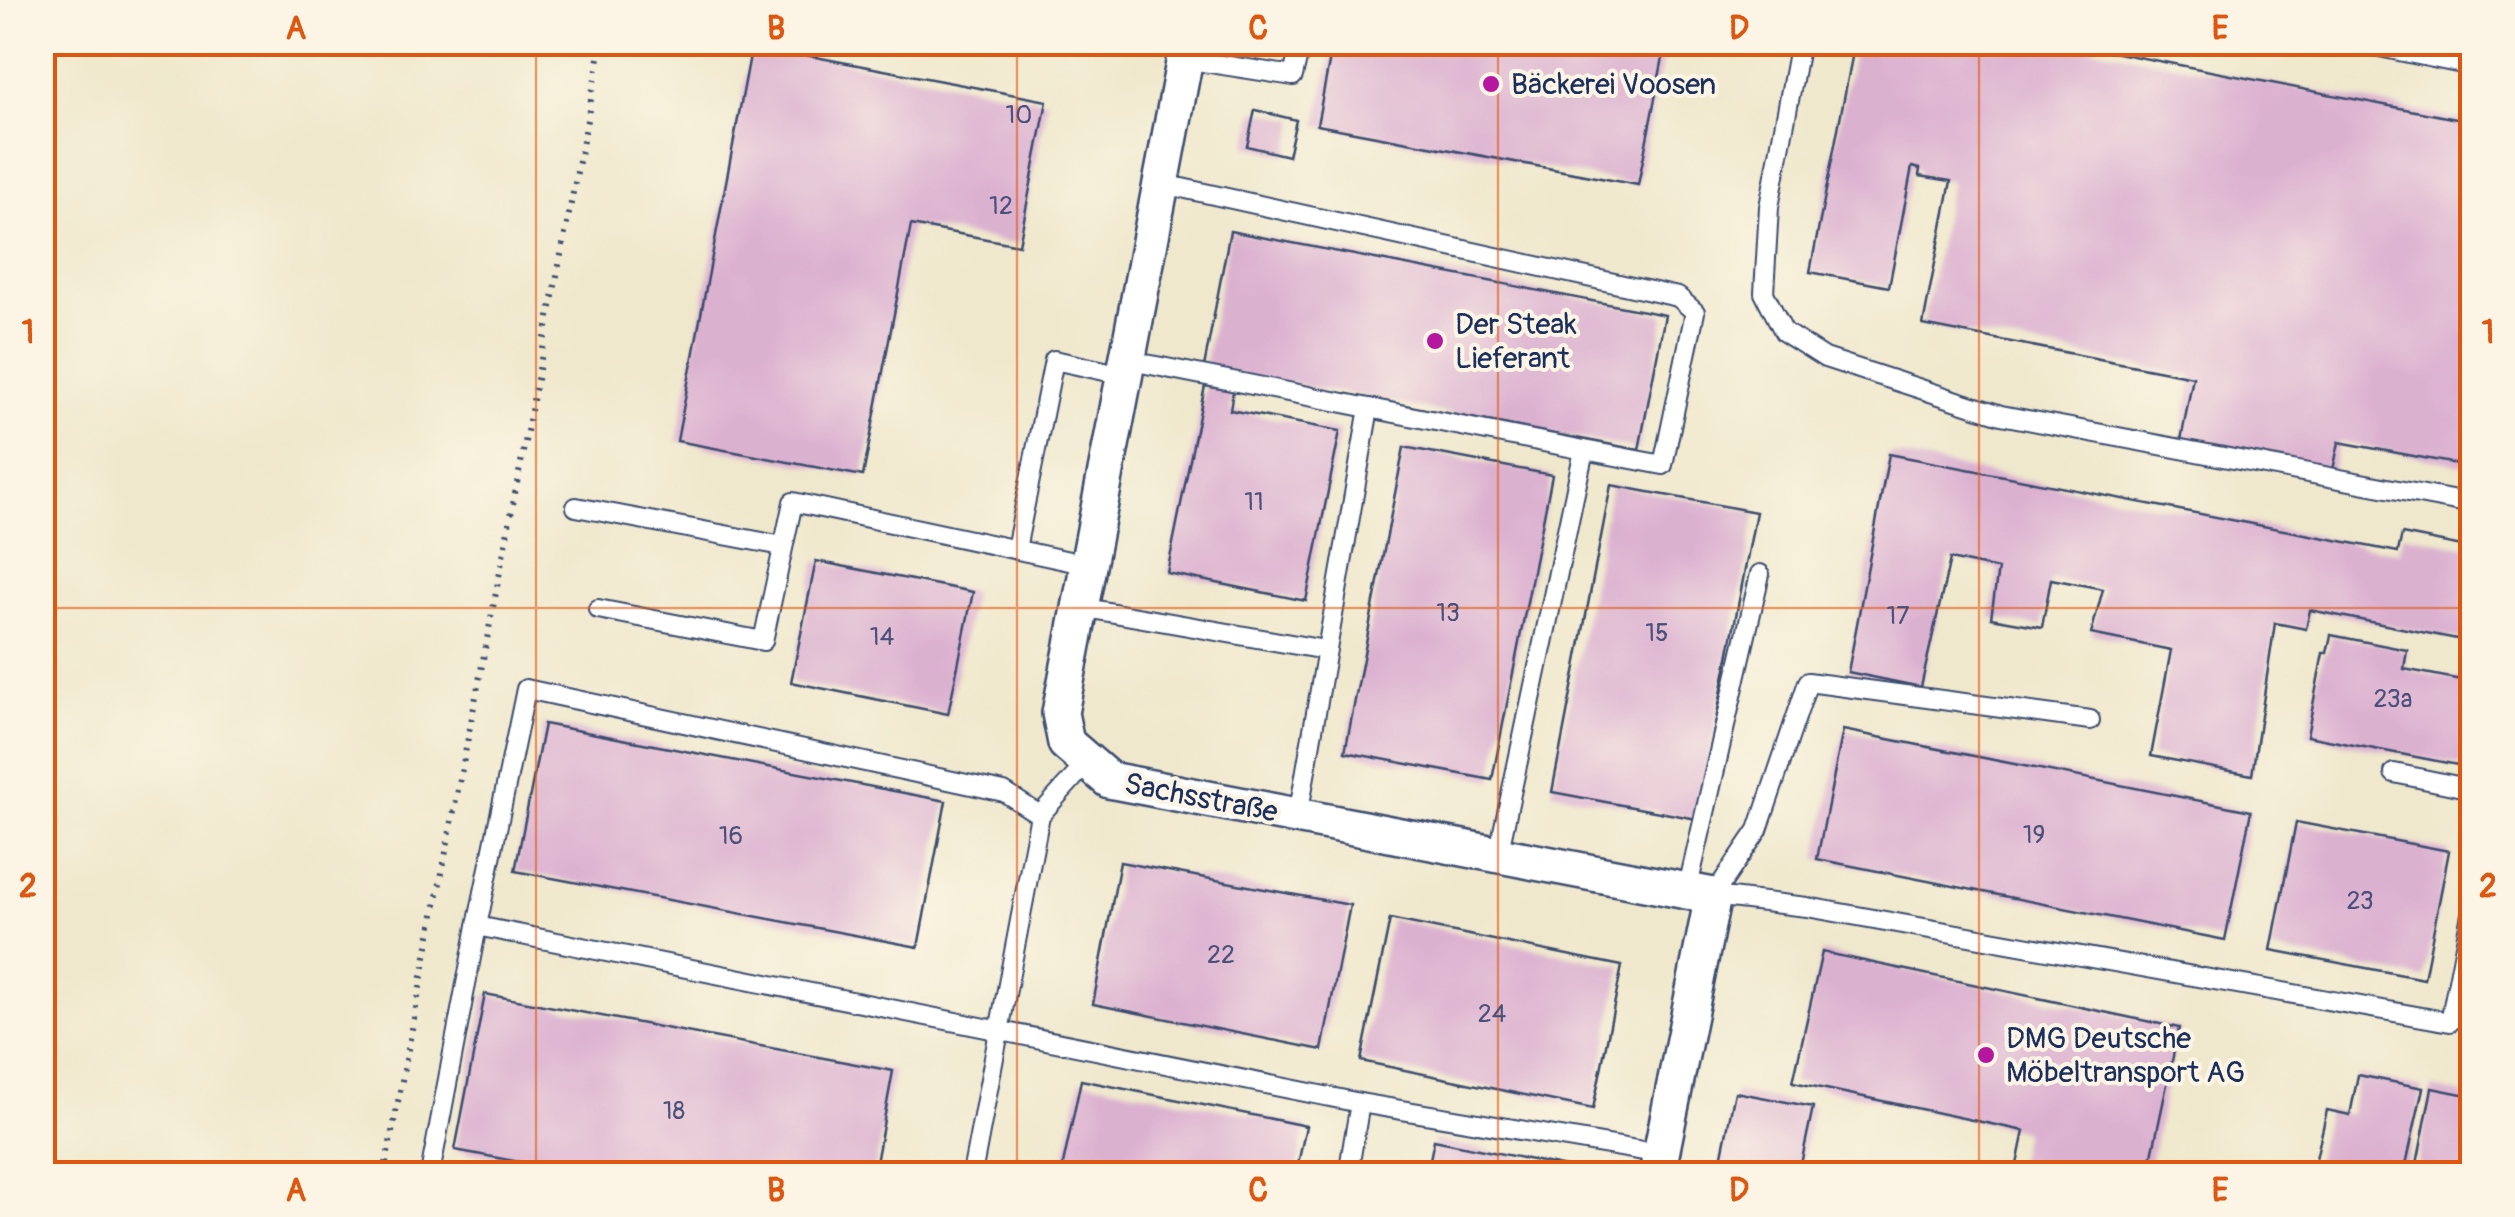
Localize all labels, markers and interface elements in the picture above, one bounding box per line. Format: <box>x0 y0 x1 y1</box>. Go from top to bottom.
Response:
text: A <box>286 9 307 49</box>
text: B <box>767 9 785 49</box>
text: C <box>1248 9 1268 49</box>
text: D <box>1729 9 1749 49</box>
text: E <box>2212 9 2229 49</box>
place label: Bäckerei Voosen <box>1511 66 1716 103</box>
marker: Bäckerei Voosen <box>1480 73 1502 95</box>
house number: 10 <box>1006 100 1032 131</box>
house number: 12 <box>989 191 1013 222</box>
place label: Der Steak Lieferant <box>1455 306 1577 377</box>
text: 1 <box>22 313 34 353</box>
text: 1 <box>2482 313 2494 353</box>
marker: Der Steak Lieferant <box>1424 330 1446 352</box>
house number: 11 <box>1244 487 1264 518</box>
house number: 13 <box>1436 598 1460 629</box>
house number: 17 <box>1886 601 1910 632</box>
house number: 15 <box>1645 618 1669 649</box>
house number: 14 <box>870 622 894 653</box>
house number: 23a <box>2374 684 2412 715</box>
street label: Sachsstraße <box>1121 765 1281 831</box>
house number: 19 <box>2023 820 2045 851</box>
house number: 16 <box>719 821 743 852</box>
text: 2 <box>19 867 37 907</box>
text: 2 <box>2479 867 2497 907</box>
house number: 23 <box>2346 886 2374 917</box>
house number: 22 <box>1207 940 1235 971</box>
house number: 24 <box>1478 999 1506 1030</box>
place label: DMG Deutsche Möbeltransport AG <box>2006 1020 2245 1091</box>
marker: DMG Deutsche Möbeltransport AG <box>1975 1044 1997 1066</box>
house number: 18 <box>663 1096 685 1127</box>
text: A <box>286 1171 307 1211</box>
text: B <box>767 1171 785 1211</box>
text: C <box>1248 1171 1268 1211</box>
text: D <box>1729 1171 1749 1211</box>
text: E <box>2212 1171 2229 1211</box>

